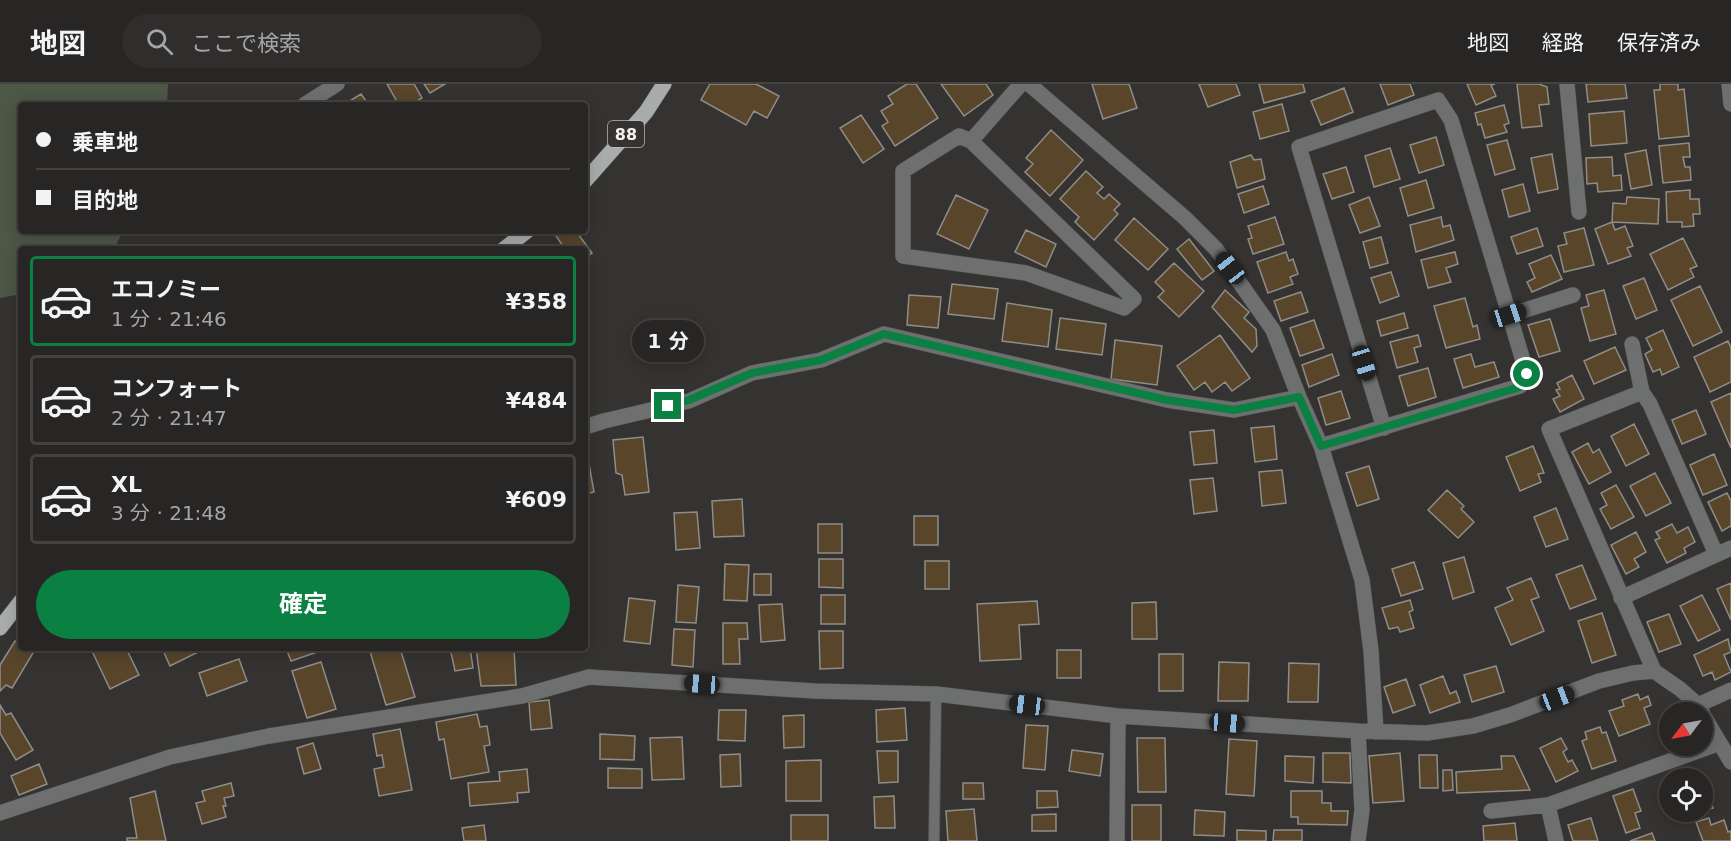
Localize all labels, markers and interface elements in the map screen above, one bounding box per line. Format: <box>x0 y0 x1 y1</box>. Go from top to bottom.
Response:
search box <box>122 14 542 68</box>
icon: search <box>143 25 176 58</box>
text: 地図 <box>30 27 86 60</box>
text: ここで検索 <box>191 31 301 56</box>
text: 地図 <box>1467 31 1509 55</box>
text: 経路 <box>1542 31 1584 55</box>
text: 保存済み <box>1617 31 1701 55</box>
road number: 88 <box>608 121 644 147</box>
text: 乗車地 <box>72 130 138 155</box>
text: 目的地 <box>72 188 138 213</box>
car <box>1212 248 1248 288</box>
icon: car <box>39 274 93 328</box>
text: エコノミー <box>111 277 221 302</box>
text: ¥358 <box>506 289 567 314</box>
car <box>1489 301 1529 329</box>
text: 1 分 · 21:46 <box>111 307 227 331</box>
callout: 1 分 <box>632 319 704 361</box>
text: 1 分 <box>648 329 688 353</box>
car <box>1350 343 1378 383</box>
route start <box>1513 360 1540 387</box>
icon: car <box>39 373 93 427</box>
text: コンフォート <box>111 376 242 401</box>
text: ¥484 <box>506 388 567 413</box>
route end <box>654 392 681 419</box>
text: 2 分 · 21:47 <box>111 406 227 430</box>
icon: car <box>39 472 93 526</box>
text: XL <box>111 472 142 497</box>
text: ¥609 <box>506 487 567 512</box>
text: 3 分 · 21:48 <box>111 501 227 525</box>
button: 確定 <box>36 570 570 639</box>
car <box>683 674 721 694</box>
car <box>1537 683 1577 713</box>
car <box>1008 694 1046 716</box>
north arrow <box>1659 702 1713 756</box>
map controls <box>1659 702 1713 822</box>
car <box>1208 713 1246 733</box>
button: locate <box>1659 768 1713 822</box>

